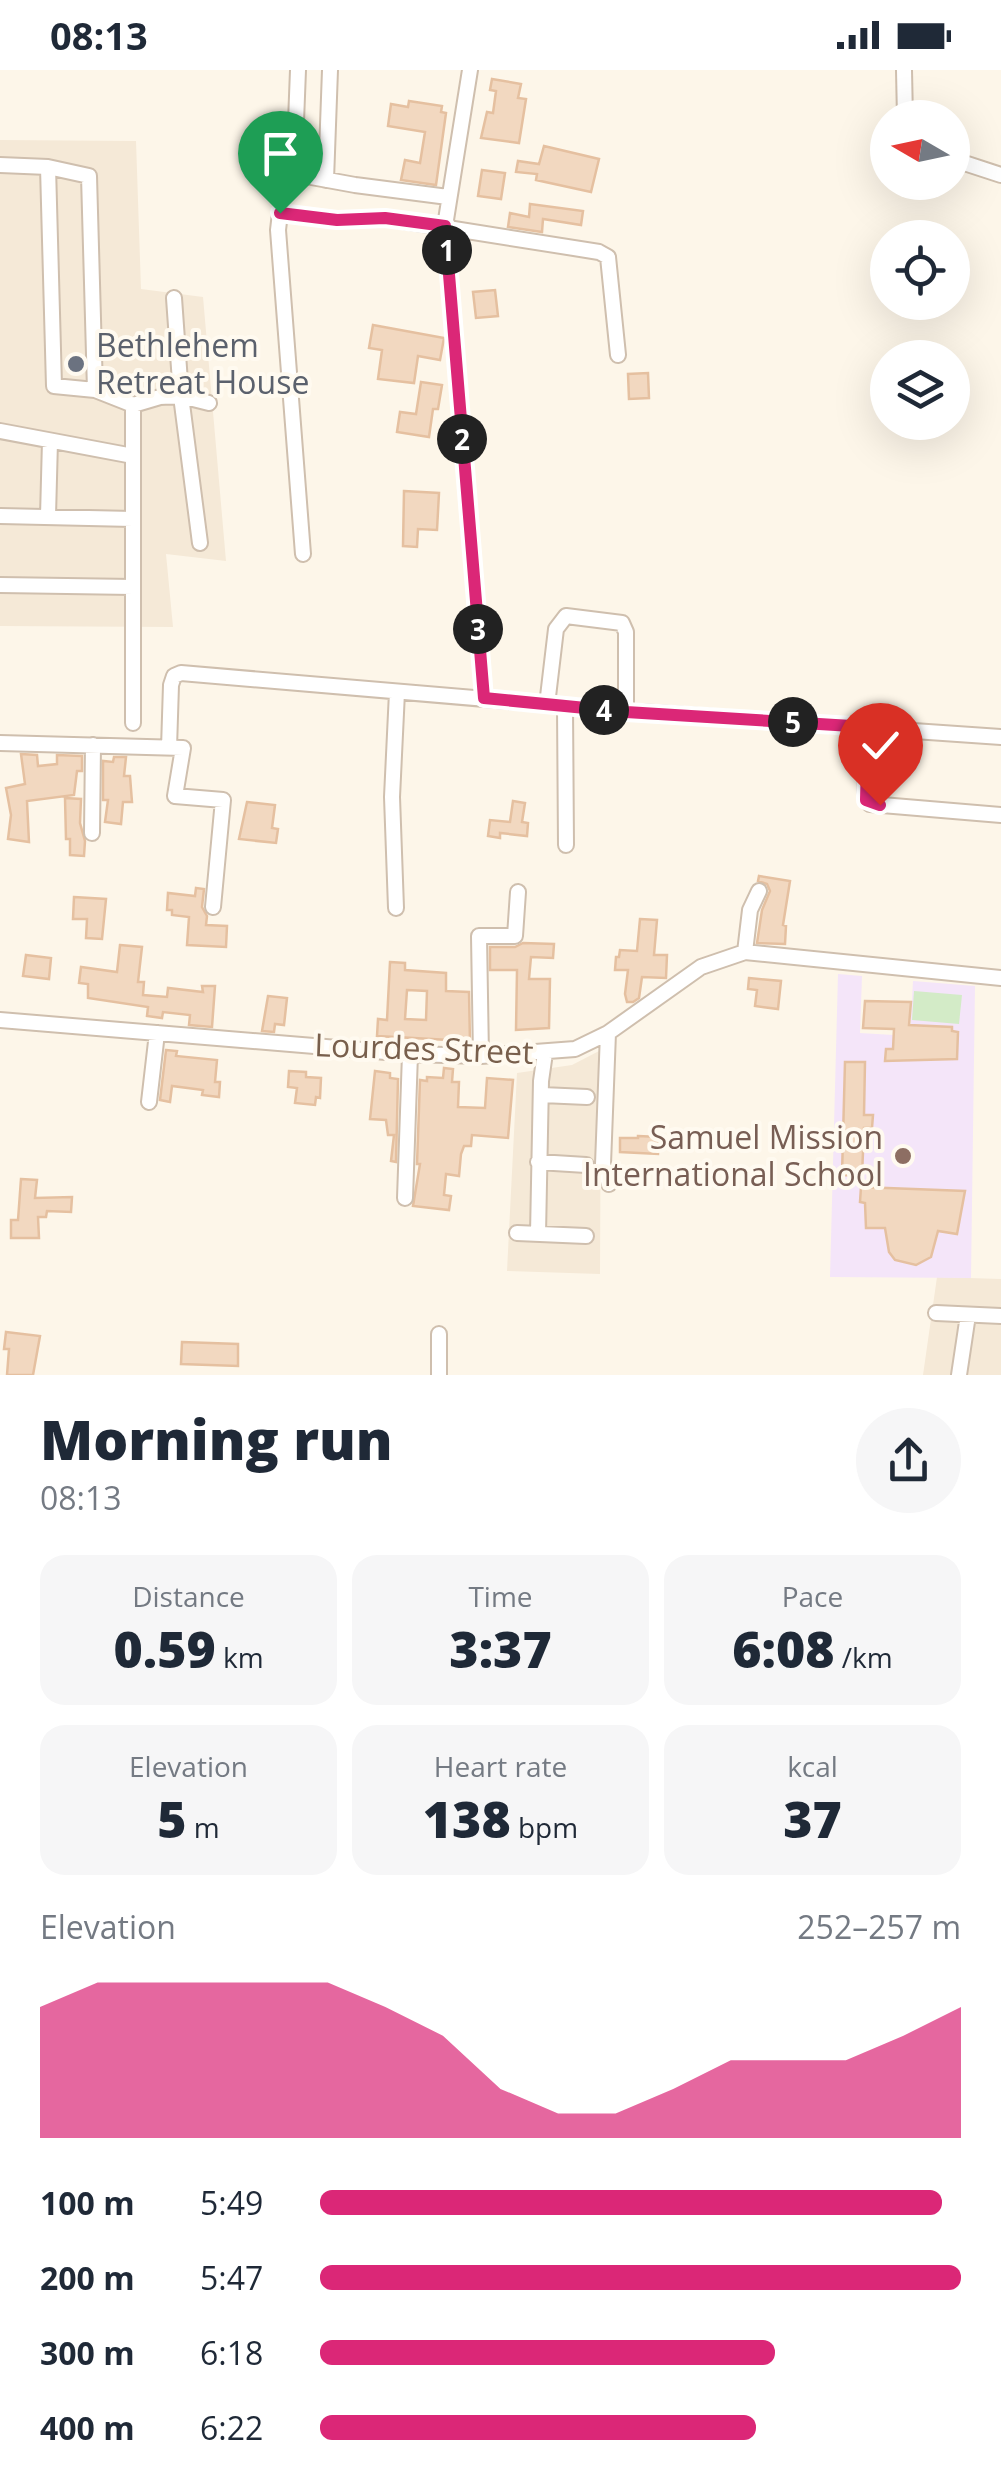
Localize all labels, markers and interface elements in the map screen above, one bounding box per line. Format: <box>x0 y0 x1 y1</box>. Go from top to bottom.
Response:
text: 08:13 <box>50 9 148 61</box>
north arrow <box>870 100 970 200</box>
map controls <box>870 100 970 440</box>
pin <box>238 111 323 214</box>
icon: arrive <box>253 126 308 181</box>
button: locate <box>870 220 970 320</box>
pin: 1 <box>422 225 472 275</box>
text: 1 <box>439 231 455 269</box>
place label: Bethlehem Retreat House <box>96 323 309 403</box>
button: layers <box>870 340 970 440</box>
marker: Bethlehem Retreat House <box>65 353 87 375</box>
pin: 2 <box>437 414 487 464</box>
text: 2 <box>454 420 470 458</box>
pin: 3 <box>453 604 503 654</box>
text: 3 <box>470 610 486 648</box>
pin: 4 <box>579 685 629 735</box>
text: 4 <box>596 691 612 729</box>
pin: 5 <box>768 697 818 747</box>
text: 5 <box>785 703 801 741</box>
pin <box>838 703 923 806</box>
icon: check <box>853 718 908 773</box>
street label: Lourdes Street <box>314 1022 534 1073</box>
place label: Samuel Mission International School <box>583 1115 883 1195</box>
marker: Samuel Mission International School <box>892 1145 914 1167</box>
text: Morning run <box>40 1401 393 1476</box>
button: share <box>856 1408 961 1513</box>
text: 08:13 <box>40 1476 122 1519</box>
text: Distance <box>132 1577 245 1615</box>
text: Time <box>468 1577 533 1615</box>
text: Pace <box>782 1577 843 1615</box>
text: 0.59 <box>113 1615 216 1683</box>
text: 3:37 <box>449 1615 552 1683</box>
text: 6:08 <box>732 1615 835 1683</box>
text: km <box>216 1638 264 1676</box>
text: /km <box>835 1638 893 1676</box>
text: Elevation <box>129 1747 248 1785</box>
text: Heart rate <box>434 1747 567 1785</box>
text: kcal <box>787 1747 838 1785</box>
text: 5 <box>157 1785 187 1853</box>
text: 138 <box>423 1785 511 1853</box>
text: 37 <box>783 1785 842 1853</box>
text: m <box>187 1808 220 1846</box>
text: bpm <box>511 1808 578 1846</box>
text: Elevation <box>40 1905 176 1948</box>
text: 252–257 m <box>797 1905 961 1948</box>
text: 100 m <box>40 2181 135 2224</box>
text: 5:49 <box>200 2181 263 2224</box>
text: 200 m <box>40 2256 135 2299</box>
text: 5:47 <box>200 2256 263 2299</box>
text: 300 m <box>40 2331 135 2374</box>
text: 6:18 <box>200 2331 263 2374</box>
text: 400 m <box>40 2406 135 2449</box>
text: 6:22 <box>200 2406 263 2449</box>

